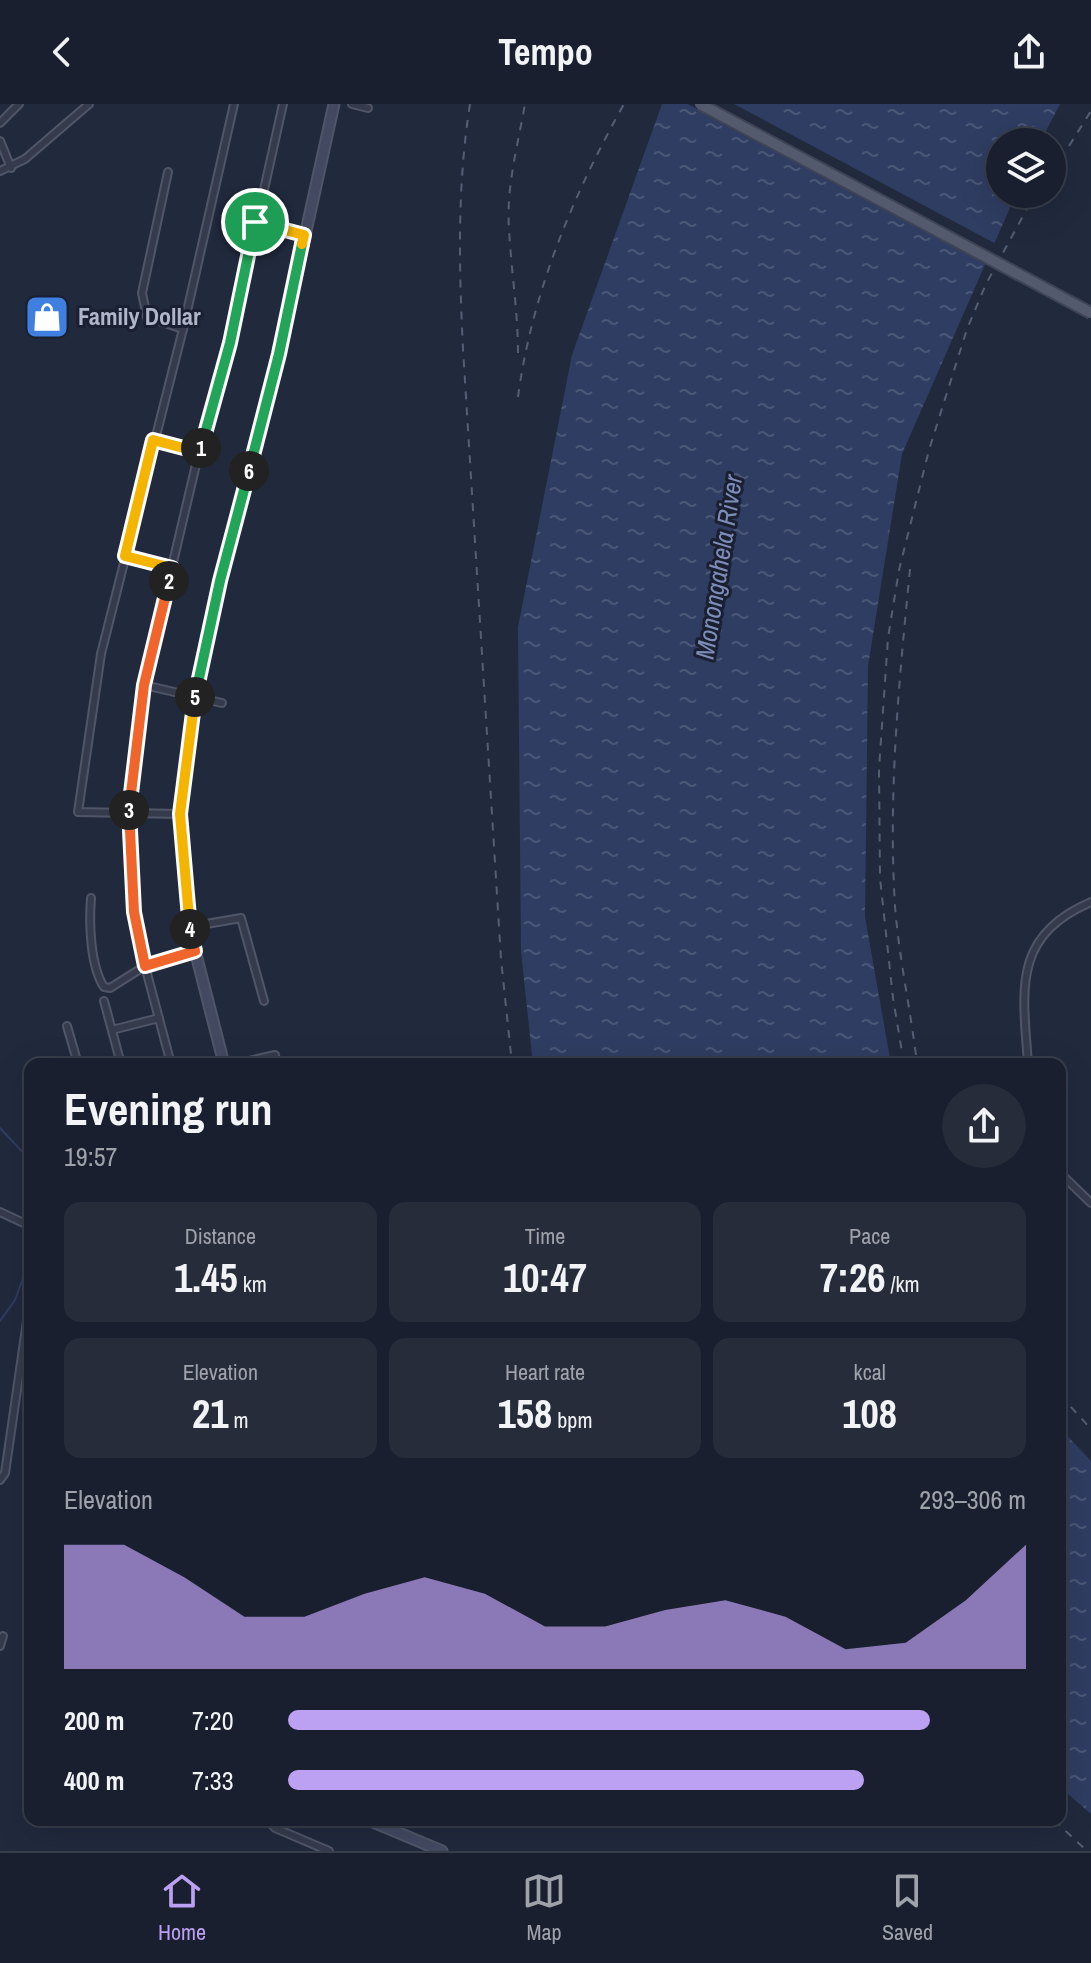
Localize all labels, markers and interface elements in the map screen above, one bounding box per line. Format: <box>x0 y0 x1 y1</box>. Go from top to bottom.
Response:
text: Tempo <box>498 28 593 76</box>
icon: back <box>40 30 84 74</box>
icon: share <box>1007 30 1051 74</box>
map controls <box>986 128 1066 208</box>
button: layers <box>986 128 1066 208</box>
pin <box>221 188 289 256</box>
icon: arrive <box>233 200 277 244</box>
shop icon: Family Dollar <box>23 293 71 341</box>
place label: Family Dollar <box>78 300 201 332</box>
pin: 1 <box>181 428 221 468</box>
text: 1 <box>196 433 206 463</box>
pin: 6 <box>229 451 269 491</box>
text: 6 <box>244 456 254 486</box>
water label: Monongahela River <box>687 471 750 662</box>
pin: 2 <box>149 561 189 601</box>
text: 2 <box>164 566 174 596</box>
pin: 5 <box>175 677 215 717</box>
text: 5 <box>190 682 200 712</box>
pin: 3 <box>109 790 149 830</box>
text: 3 <box>124 795 134 825</box>
pin: 4 <box>170 909 210 949</box>
text: 4 <box>185 914 195 944</box>
text: Evening run <box>64 1079 273 1139</box>
button: share <box>942 1084 1026 1168</box>
text: 19:57 <box>64 1139 117 1174</box>
text: Distance <box>185 1221 256 1251</box>
text: Time <box>525 1221 565 1251</box>
text: Pace <box>849 1221 890 1251</box>
text: 1.45 <box>174 1251 238 1304</box>
text: 10:47 <box>503 1251 587 1304</box>
text: 7:26 <box>820 1251 885 1304</box>
text: km <box>238 1269 267 1299</box>
text: /km <box>885 1269 920 1299</box>
text: Elevation <box>183 1357 258 1387</box>
text: Heart rate <box>505 1357 585 1387</box>
text: kcal <box>854 1357 886 1387</box>
text: 21 <box>192 1387 229 1440</box>
text: 158 <box>498 1387 552 1440</box>
text: 108 <box>842 1387 897 1440</box>
text: m <box>229 1405 249 1435</box>
text: bpm <box>552 1405 592 1435</box>
text: Elevation <box>64 1482 153 1517</box>
text: 293–306 m <box>919 1482 1026 1517</box>
text: 200 m <box>64 1703 124 1738</box>
text: 7:20 <box>192 1703 234 1738</box>
text: 400 m <box>64 1763 124 1798</box>
text: 7:33 <box>192 1763 234 1798</box>
tab: Home <box>158 1869 206 1947</box>
tab: Map <box>522 1869 566 1947</box>
tab: Saved <box>882 1869 933 1947</box>

